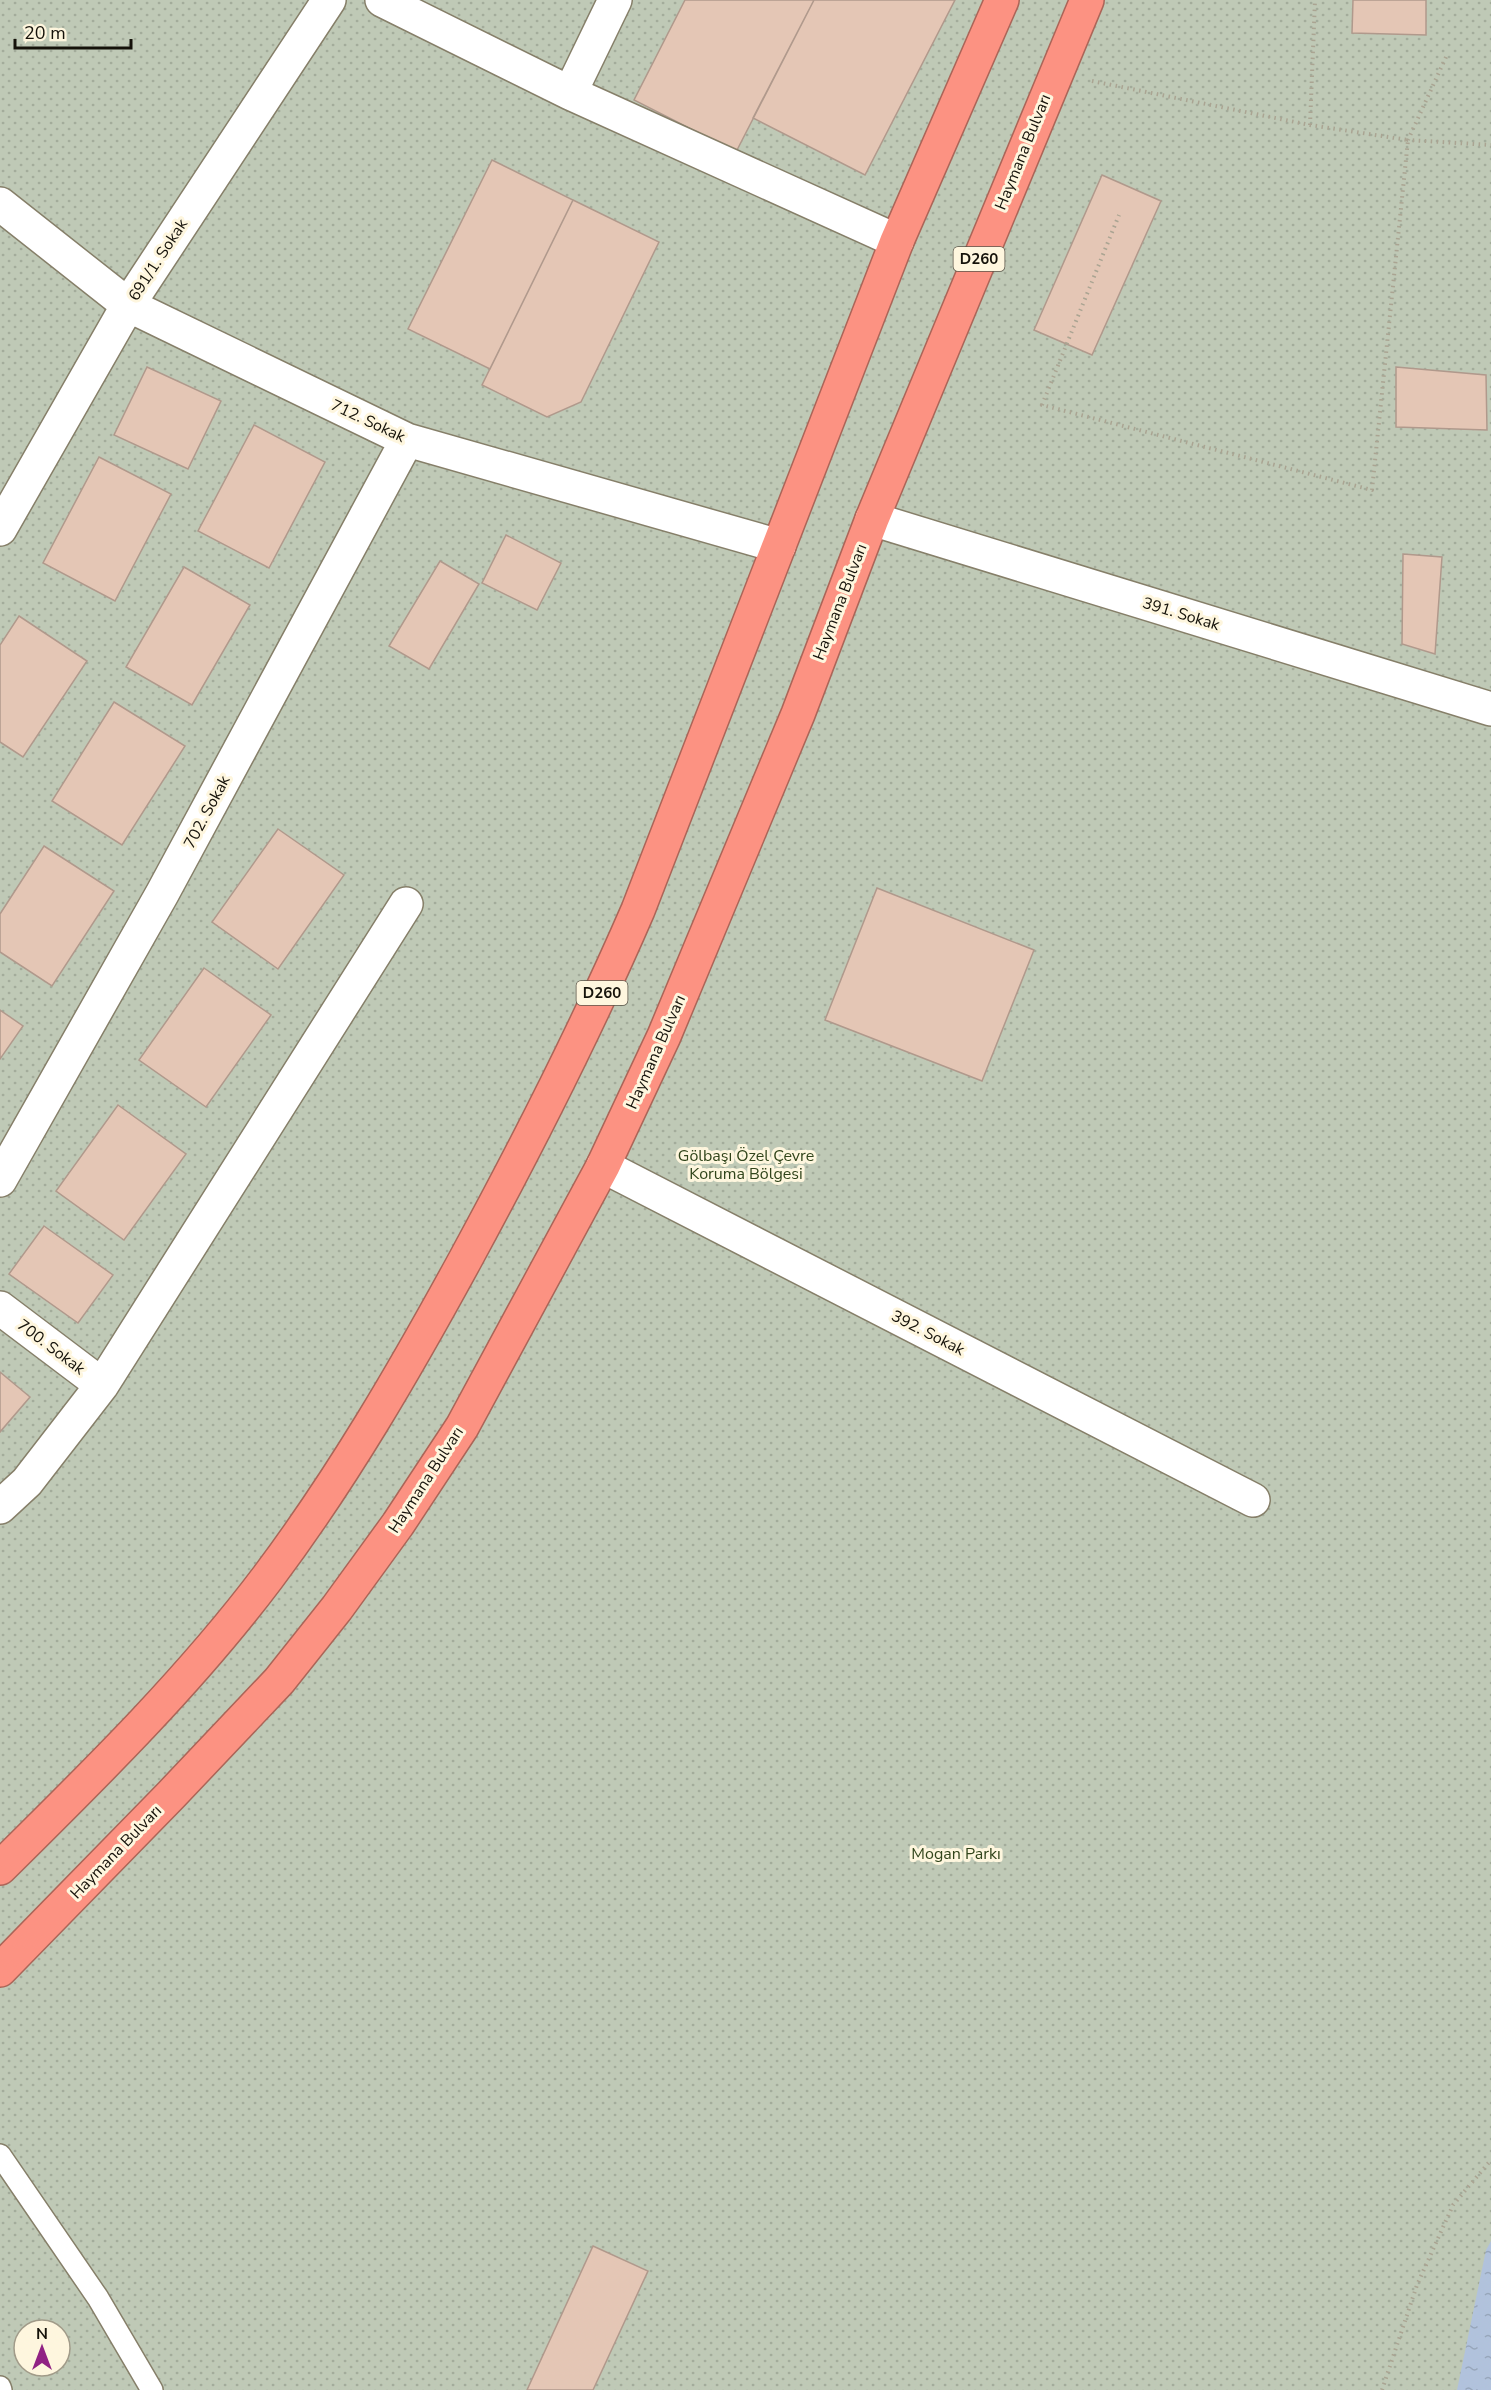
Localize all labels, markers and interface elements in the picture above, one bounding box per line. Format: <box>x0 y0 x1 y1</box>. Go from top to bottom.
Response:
scale bar <box>15 12 130 50</box>
text: 20 m <box>24 21 66 45</box>
street label: Haymana Bulvarı <box>990 91 1056 213</box>
street label: 691/1. Sokak <box>123 214 193 305</box>
road number: D260 <box>954 247 1004 271</box>
street label: 712. Sokak <box>327 394 410 448</box>
street label: Haymana Bulvarı <box>808 541 872 663</box>
street label: 391. Sokak <box>1140 592 1223 636</box>
street label: 702. Sokak <box>179 771 236 852</box>
road number: D260 <box>576 981 628 1005</box>
street label: Haymana Bulvarı <box>621 991 691 1113</box>
park label: Gölbaşı Özel Çevre Koruma Bölgesi <box>678 1145 814 1185</box>
street label: 392. Sokak <box>887 1305 969 1361</box>
street label: 700. Sokak <box>13 1314 90 1380</box>
street label: Haymana Bulvarı <box>383 1422 469 1538</box>
street label: Haymana Bulvarı <box>65 1800 167 1904</box>
park label: Mogan Parkı <box>911 1843 1001 1865</box>
north arrow <box>12 2318 72 2378</box>
text: N <box>36 2323 48 2345</box>

